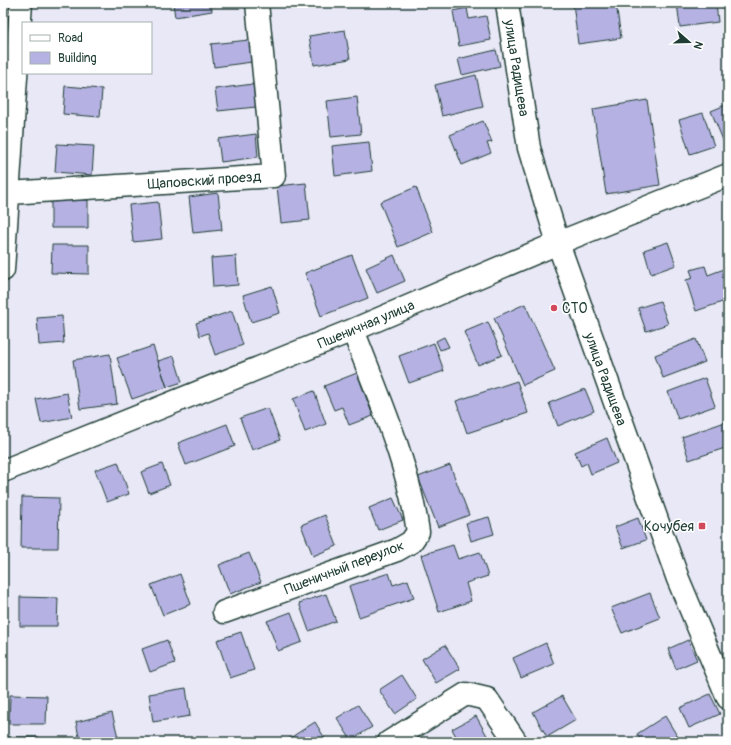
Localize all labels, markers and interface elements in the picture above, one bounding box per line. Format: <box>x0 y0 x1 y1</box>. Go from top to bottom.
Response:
street label: улица Радищева <box>500 18 533 118</box>
legend <box>22 22 152 74</box>
north arrow <box>669 22 709 62</box>
text: Road <box>58 31 83 46</box>
text: N <box>690 40 705 51</box>
text: Building <box>58 51 97 66</box>
street label: Щаповский проезд <box>147 168 262 193</box>
street label: Пшеничная улица <box>315 296 417 353</box>
place label: СТО <box>562 300 587 317</box>
marker: СТО <box>549 303 559 313</box>
street label: улица Радищева <box>581 329 630 428</box>
place label: Кочубея <box>644 518 694 535</box>
marker: Кочубея <box>697 521 707 531</box>
street label: Пшеничный переулок <box>282 537 406 598</box>

